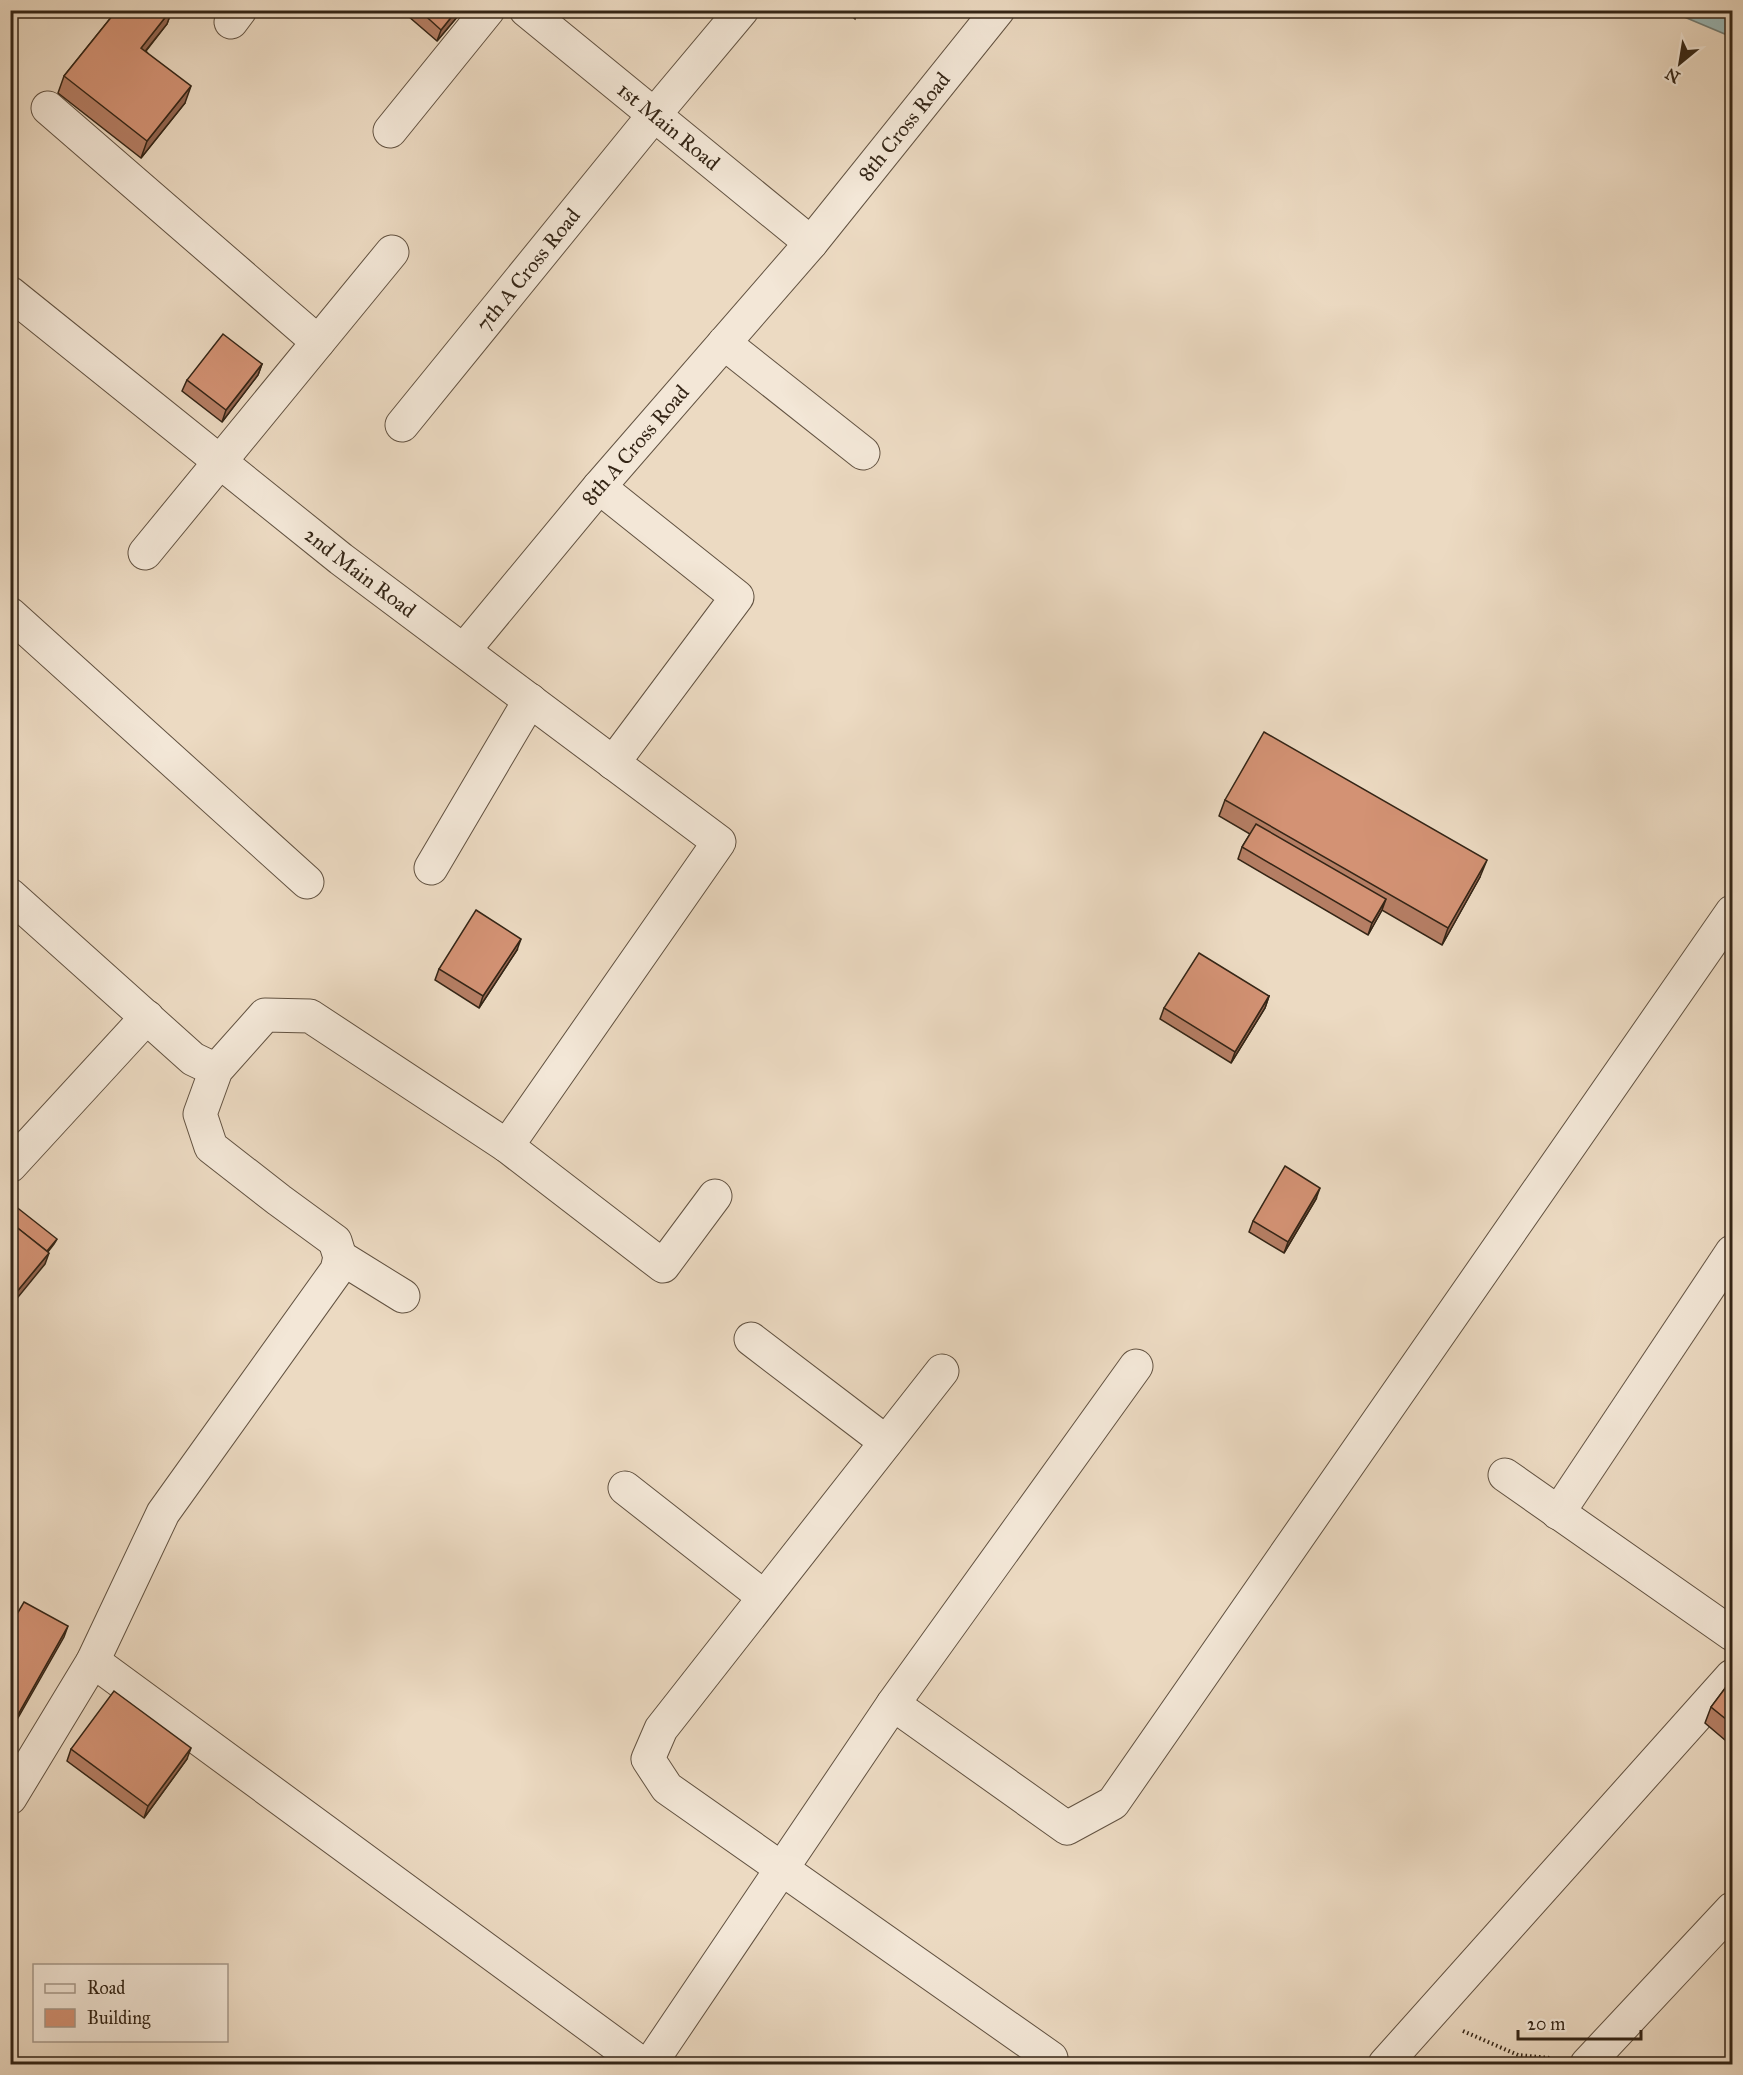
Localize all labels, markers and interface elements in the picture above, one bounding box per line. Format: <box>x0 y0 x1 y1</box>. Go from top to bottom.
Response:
north arrow <box>1650 33 1710 93</box>
text: N <box>1662 64 1683 87</box>
street label: 8th Cross Road <box>853 67 956 186</box>
street label: 1st Main Road <box>612 77 725 176</box>
street label: 7th A Cross Road <box>470 203 586 337</box>
street label: 8th A Cross Road <box>576 379 695 511</box>
street label: 2nd Main Road <box>299 522 421 624</box>
legend <box>33 1964 228 2042</box>
text: Road <box>87 1977 125 1999</box>
scale bar <box>1518 2003 1641 2041</box>
text: Building <box>87 2007 151 2030</box>
text: 20 m <box>1527 2013 1565 2035</box>

